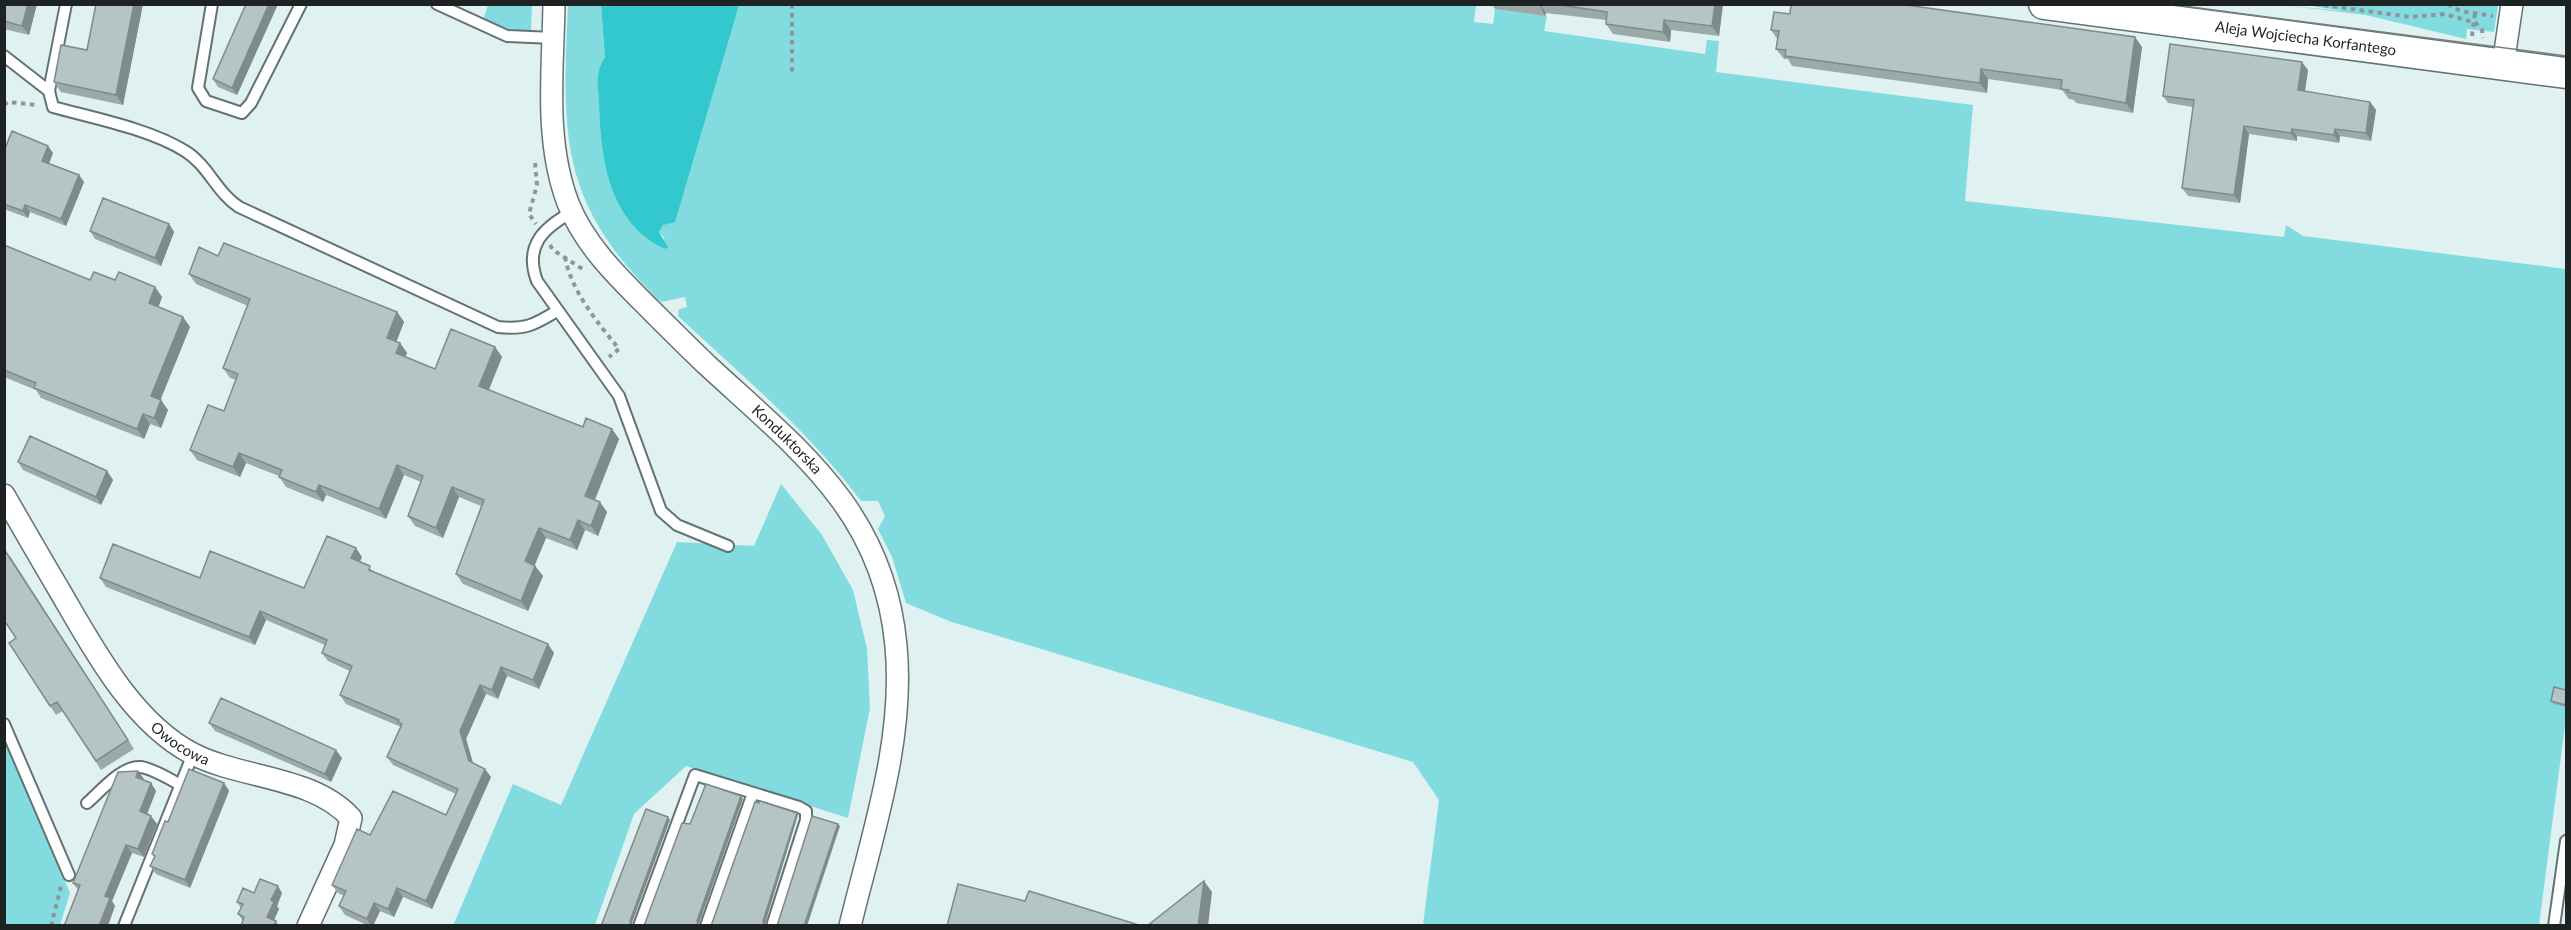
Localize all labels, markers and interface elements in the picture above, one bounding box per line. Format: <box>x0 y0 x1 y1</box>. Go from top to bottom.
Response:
street label: Aleja Wojciecha Korfantego <box>2214 17 2397 58</box>
street label: Konduktorska <box>749 400 826 477</box>
street label: Owocowa <box>147 717 212 768</box>

